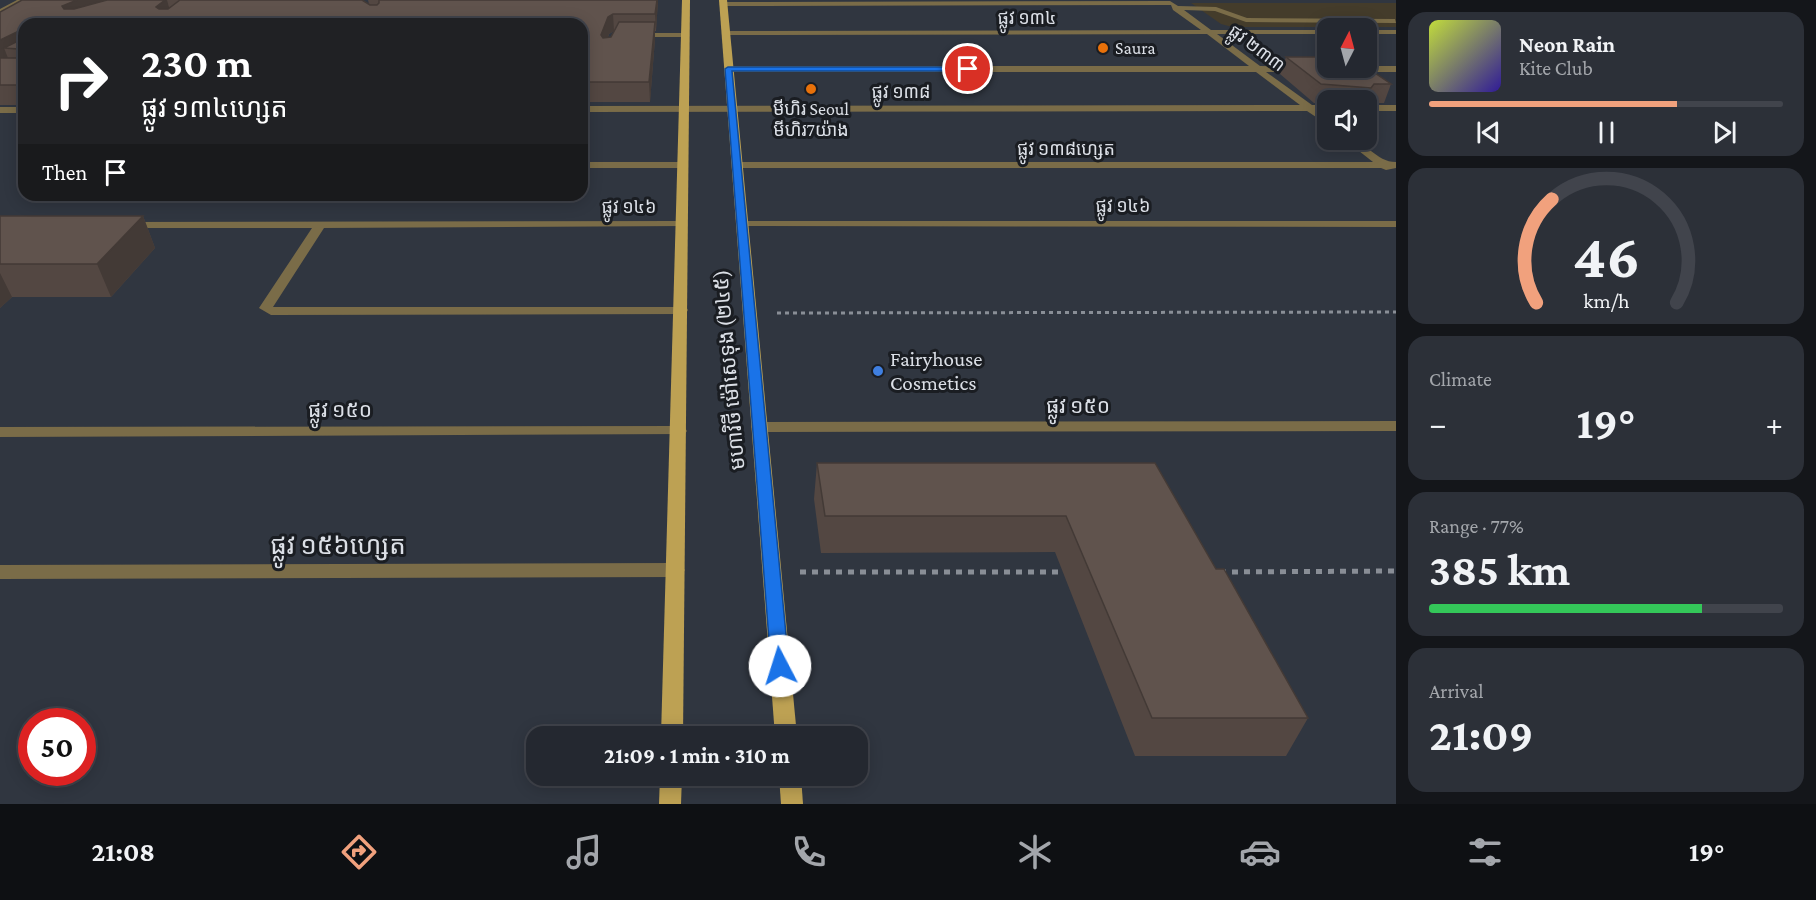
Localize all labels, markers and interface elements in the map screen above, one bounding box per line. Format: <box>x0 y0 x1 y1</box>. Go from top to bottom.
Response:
street label: ផ្លូវ ១៣៤ <box>997 8 1057 34</box>
north arrow <box>1317 18 1377 78</box>
map controls <box>1317 18 1377 150</box>
street label: ផ្លូវ ២៣៣ <box>1221 20 1289 81</box>
text: Neon Rain <box>1519 32 1615 57</box>
place label: Saura <box>1115 38 1156 58</box>
text: 230 m <box>141 39 252 86</box>
marker: Saura <box>1096 41 1110 55</box>
icon: right <box>42 42 120 120</box>
pin <box>942 43 993 94</box>
icon: arrive <box>951 52 984 85</box>
text: Kite Club <box>1519 57 1593 79</box>
marker: មីហិរ Seoul មីហិរ7យ៉ាង <box>804 82 818 96</box>
street label: ផ្លូវ ១៣៨ <box>871 82 931 108</box>
button: sound <box>1317 90 1377 150</box>
text: ផ្លូវ ១៣៤ហ្សេត <box>141 93 288 123</box>
place label: មីហិរ Seoul មីហិរ7យ៉ាង <box>773 99 849 140</box>
icon: previous <box>1472 116 1505 149</box>
icon: pause <box>1590 116 1623 149</box>
icon: next <box>1708 116 1741 149</box>
street label: ផ្លូវ ១៣៨ហ្សេត <box>1017 139 1115 165</box>
icon: arrive <box>99 156 132 189</box>
text: Then <box>42 160 87 185</box>
street label: ផ្លូវ ១៤៦ <box>1096 196 1150 222</box>
street label: ផ្លូវ ១៤៦ <box>602 197 656 223</box>
text: 46 <box>1572 221 1640 290</box>
street label: មហាវិថី ម៉ៅសេទុង (២៤៥) <box>707 269 751 471</box>
text: km/h <box>1583 289 1630 313</box>
place label: Fairyhouse Cosmetics <box>890 347 983 395</box>
marker: Fairyhouse Cosmetics <box>871 364 885 378</box>
text: Climate <box>1429 368 1492 390</box>
street label: ផ្លូវ ១៥០ <box>1046 394 1110 425</box>
street label: ផ្លូវ ១៥០ <box>308 398 372 429</box>
text: 19° <box>1577 398 1635 448</box>
text: − <box>1429 405 1446 442</box>
text: + <box>1766 405 1783 442</box>
text: Range · 77% <box>1429 515 1524 537</box>
street label: ផ្លូវ ១៥៦ហ្សេត <box>270 531 406 569</box>
text: 385 km <box>1429 545 1570 595</box>
position arrow <box>748 634 812 698</box>
text: Arrival <box>1429 680 1483 702</box>
speed limit sign: 50 <box>18 708 96 786</box>
text: 21:09 <box>1429 710 1533 760</box>
text: 21:09 · 1 min · 310 m <box>604 743 790 768</box>
icon: directions <box>338 831 380 873</box>
icon: music <box>563 831 605 873</box>
icon: phone <box>788 831 830 873</box>
icon: climate <box>1014 831 1056 873</box>
icon: car <box>1239 831 1281 873</box>
icon: filters <box>1464 831 1506 873</box>
text: 21:08 <box>92 837 155 867</box>
text: 19° <box>1689 837 1724 867</box>

